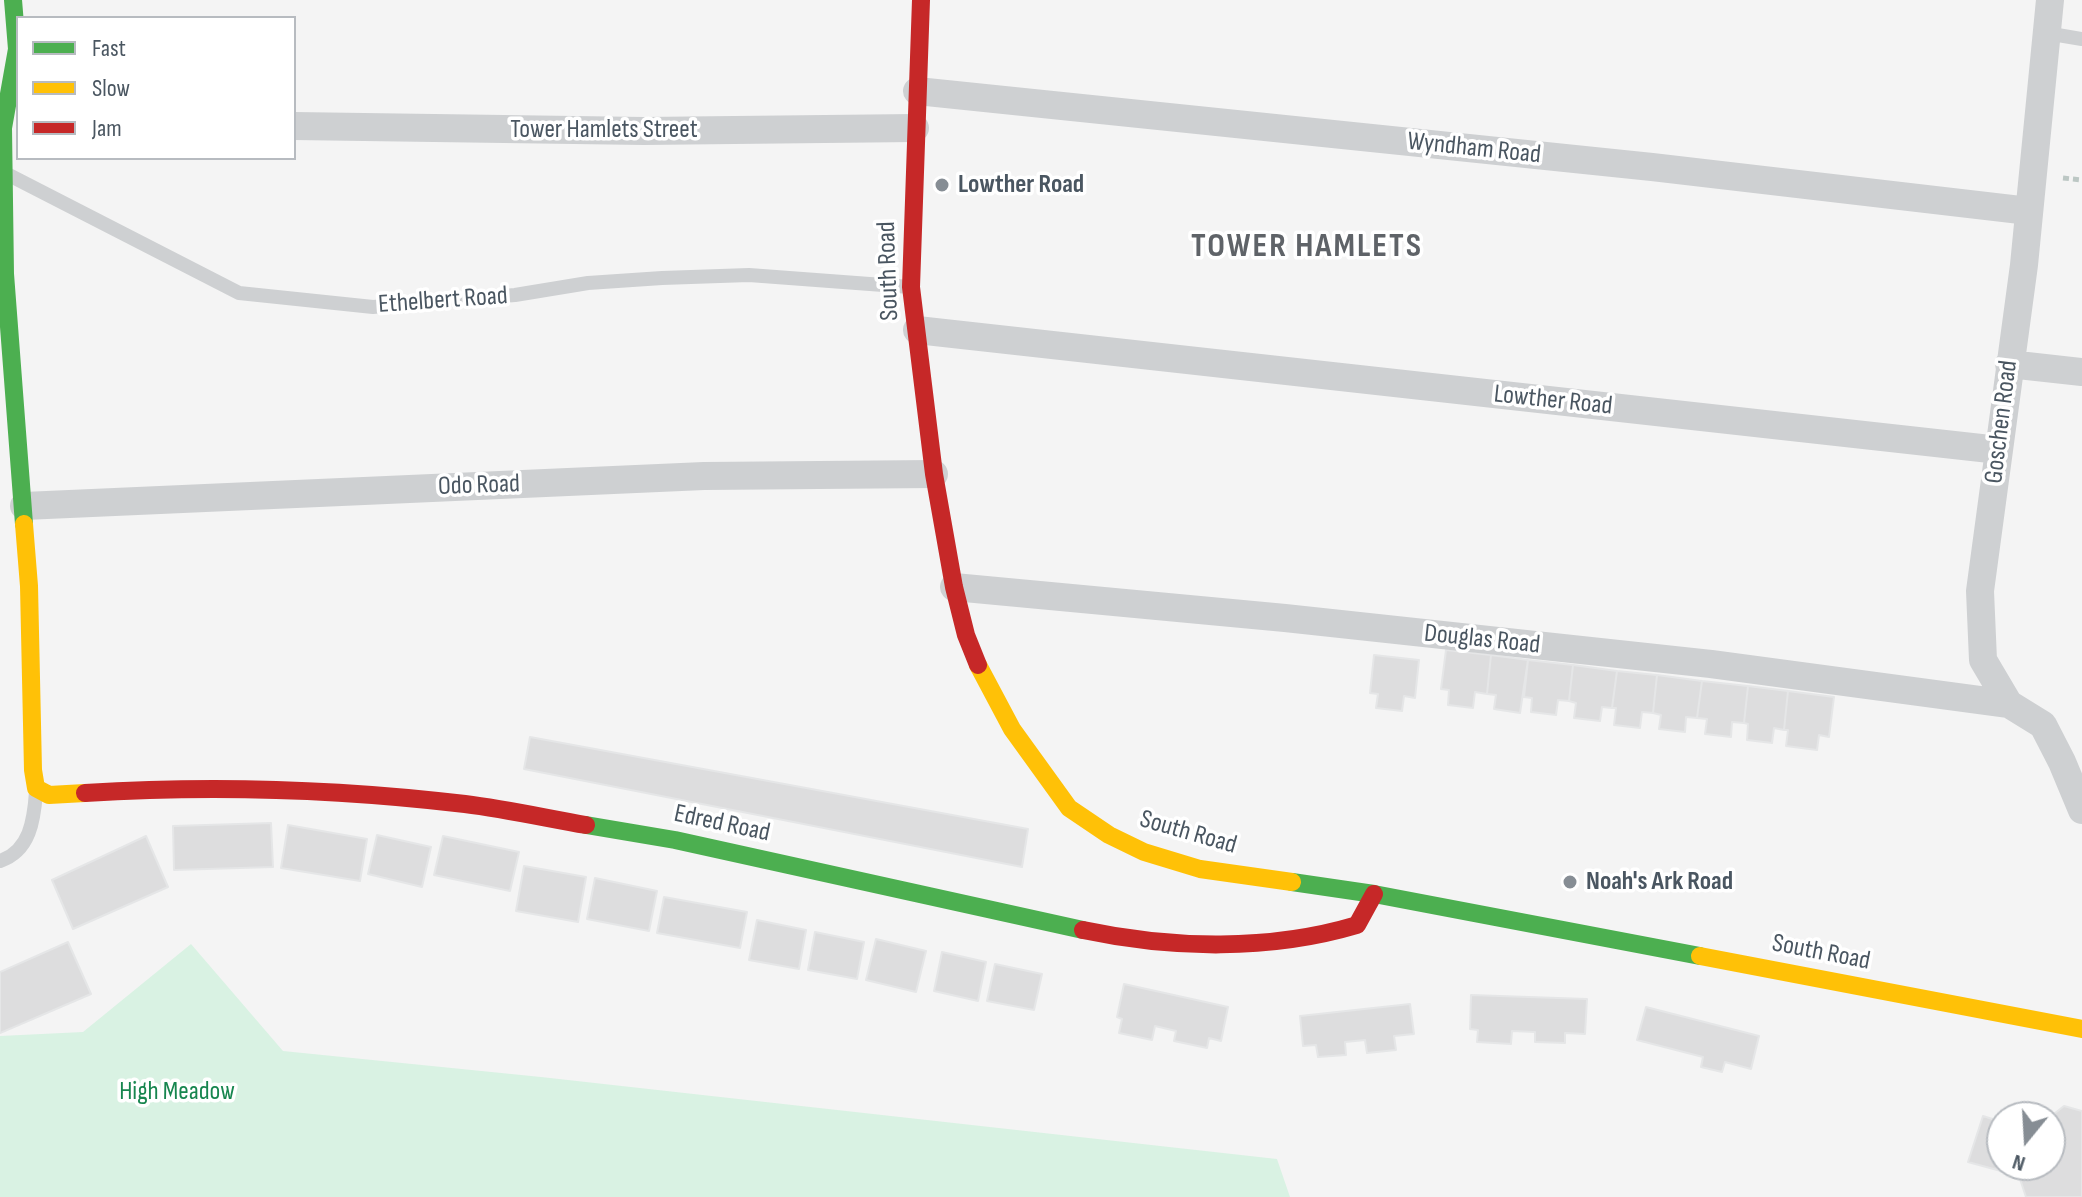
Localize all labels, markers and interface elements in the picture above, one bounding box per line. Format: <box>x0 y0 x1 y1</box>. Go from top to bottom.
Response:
legend <box>16 16 296 160</box>
text: Fast <box>92 34 126 63</box>
text: Slow <box>92 74 130 103</box>
text: Jam <box>92 114 122 143</box>
street label: Tower Hamlets Street <box>510 114 698 146</box>
street label: Wyndham Road <box>1406 126 1542 172</box>
place label: Lowther Road <box>958 169 1084 201</box>
marker: Lowther Road <box>933 176 951 194</box>
street label: South Road <box>872 221 906 321</box>
district label: TOWER HAMLETS <box>1191 227 1423 267</box>
street label: Ethelbert Road <box>377 281 509 321</box>
street label: Goschen Road <box>1979 359 2025 485</box>
street label: Lowther Road <box>1492 379 1614 423</box>
street label: Odo Road <box>438 469 520 503</box>
street label: Douglas Road <box>1422 618 1542 662</box>
street label: Edred Road <box>671 799 773 849</box>
street label: South Road <box>1136 804 1240 862</box>
place label: Noah's Ark Road <box>1586 866 1733 898</box>
marker: Noah's Ark Road <box>1561 873 1579 891</box>
street label: South Road <box>1769 928 1873 978</box>
park label: High Meadow <box>119 1076 235 1108</box>
north arrow <box>1986 1101 2066 1181</box>
text: N <box>2009 1148 2029 1177</box>

